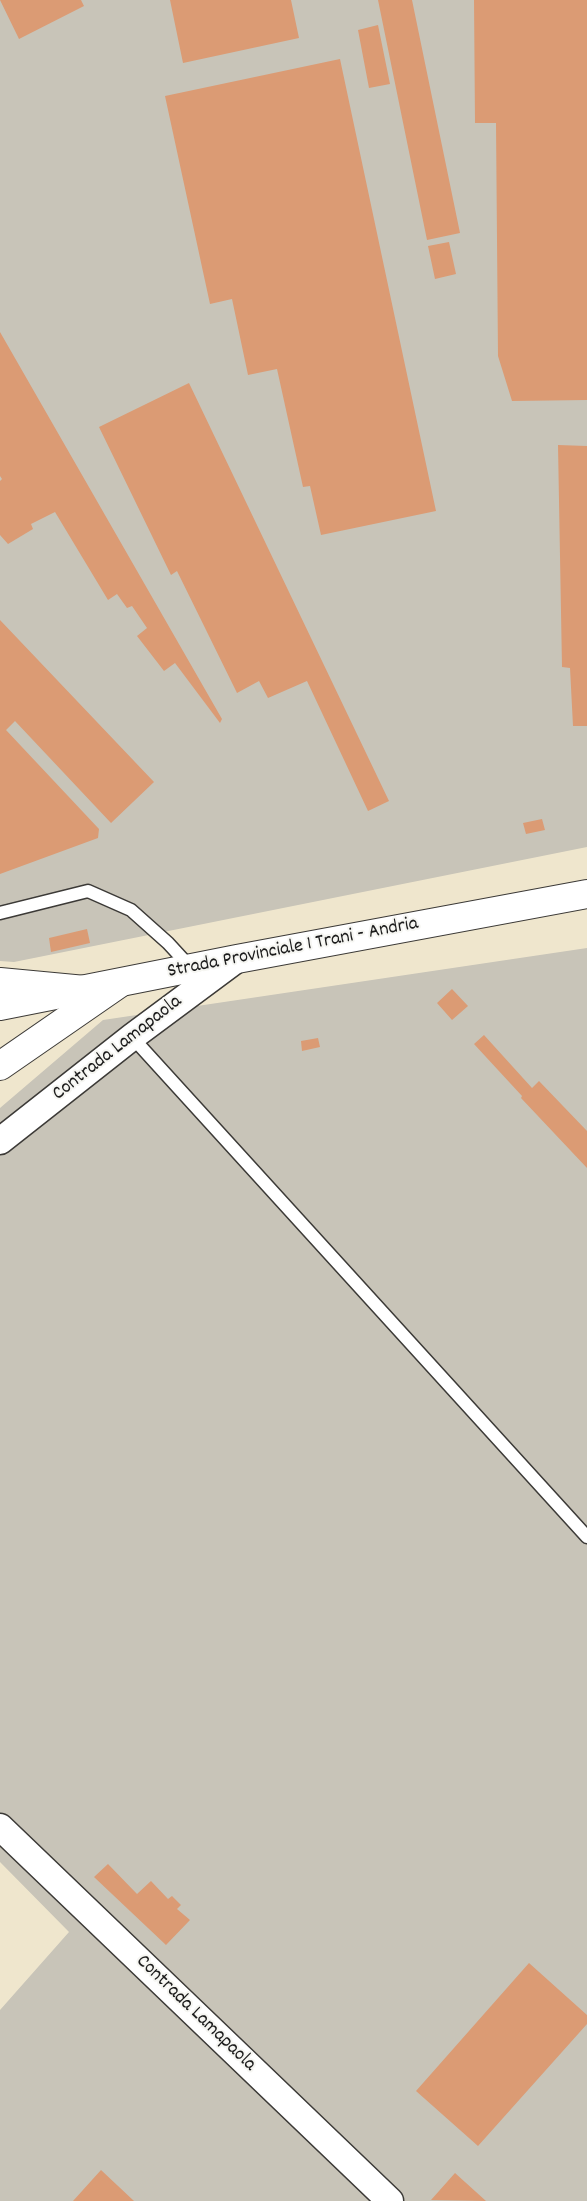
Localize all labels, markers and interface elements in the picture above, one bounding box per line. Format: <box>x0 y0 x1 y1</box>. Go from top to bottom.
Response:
street label: Strada Provinciale 1 Trani - Andria <box>166 913 420 985</box>
street label: Contrada Lamapaola <box>48 991 188 1107</box>
street label: Contrada Lamapaola <box>130 1951 260 2077</box>

